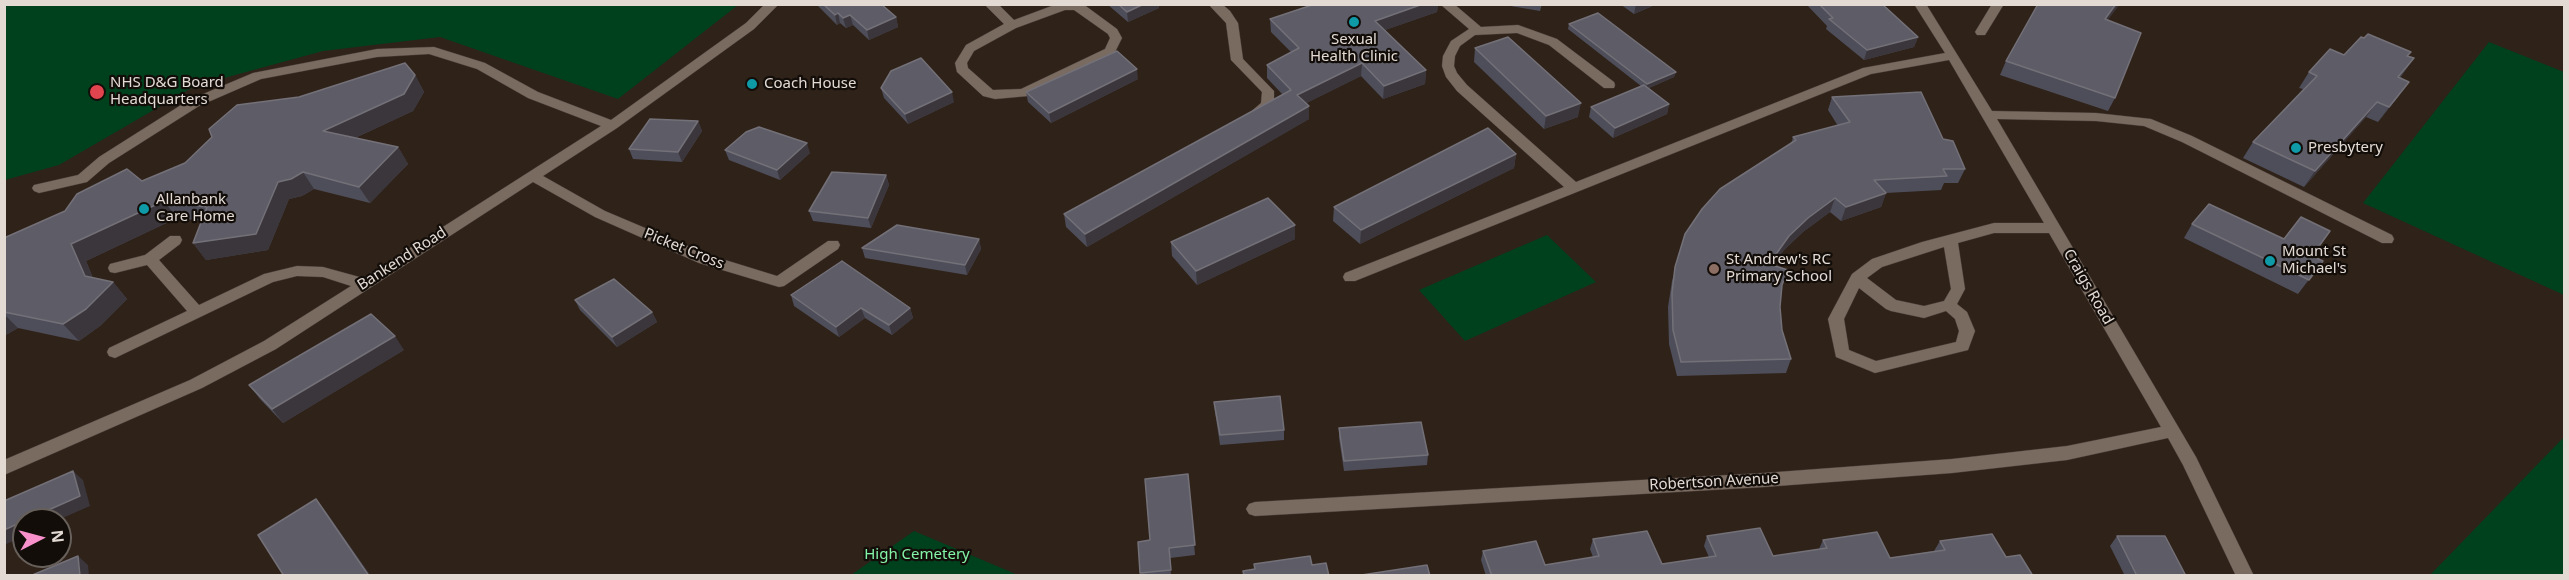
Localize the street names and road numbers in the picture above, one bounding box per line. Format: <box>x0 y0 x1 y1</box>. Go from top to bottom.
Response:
street label: Bankend Road <box>354 224 450 294</box>
street label: Picket Cross <box>641 225 727 273</box>
street label: Craigs Road <box>2059 246 2117 328</box>
street label: Robertson Avenue <box>1649 470 1779 494</box>

